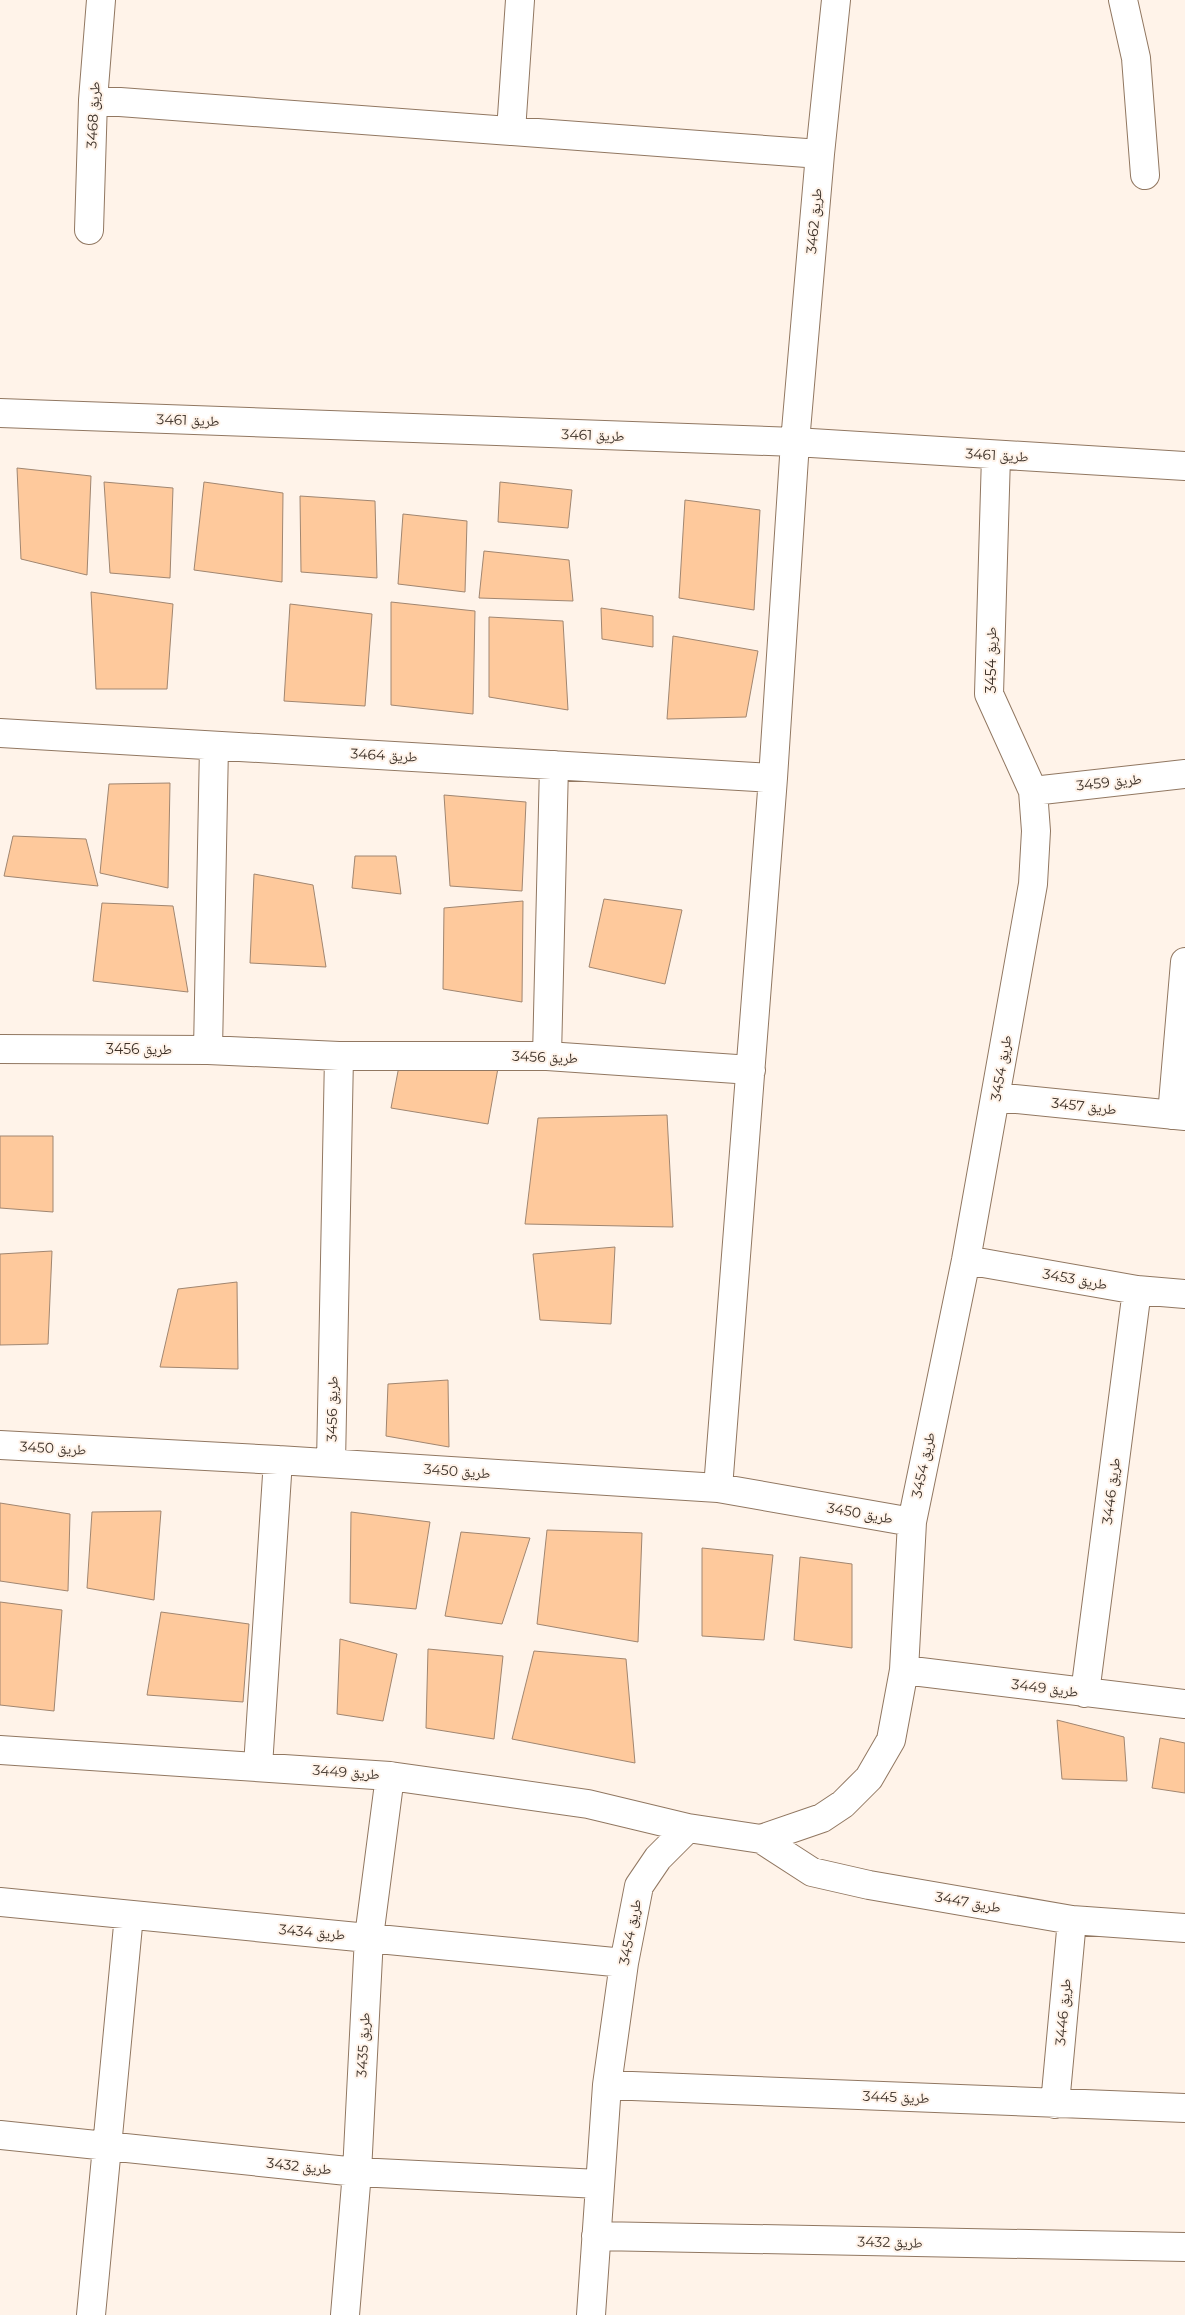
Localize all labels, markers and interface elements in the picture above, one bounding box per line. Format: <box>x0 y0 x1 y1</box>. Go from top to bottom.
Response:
street label: طريق 3468 <box>82 81 105 149</box>
street label: طريق 3462 <box>802 187 827 255</box>
street label: طريق 3461 <box>156 410 220 431</box>
street label: طريق 3461 <box>561 425 625 446</box>
street label: طريق 3461 <box>965 444 1029 467</box>
street label: طريق 3454 <box>982 627 1001 693</box>
street label: طريق 3464 <box>350 744 418 767</box>
street label: طريق 3459 <box>1075 770 1143 795</box>
street label: طريق 3454 <box>986 1034 1017 1103</box>
street label: طريق 3456 <box>106 1040 172 1059</box>
street label: طريق 3456 <box>512 1047 578 1068</box>
street label: طريق 3457 <box>1050 1094 1117 1119</box>
street label: طريق 3453 <box>1041 1264 1109 1295</box>
street label: طريق 3456 <box>322 1376 343 1442</box>
street label: طريق 3454 <box>907 1431 940 1500</box>
street label: طريق 3450 <box>19 1437 87 1460</box>
street label: طريق 3446 <box>1098 1457 1125 1526</box>
street label: طريق 3450 <box>423 1460 491 1483</box>
street label: طريق 3450 <box>825 1498 894 1529</box>
street label: طريق 3449 <box>1010 1675 1079 1702</box>
street label: طريق 3449 <box>312 1761 380 1784</box>
street label: طريق 3447 <box>934 1887 1002 1918</box>
street label: طريق 3454 <box>615 1898 646 1967</box>
street label: طريق 3434 <box>278 1920 346 1945</box>
street label: طريق 3446 <box>1051 1978 1076 2046</box>
street label: طريق 3435 <box>352 2012 375 2078</box>
street label: طريق 3445 <box>862 2087 930 2108</box>
street label: طريق 3432 <box>266 2154 332 2179</box>
street label: طريق 3432 <box>857 2232 923 2253</box>

